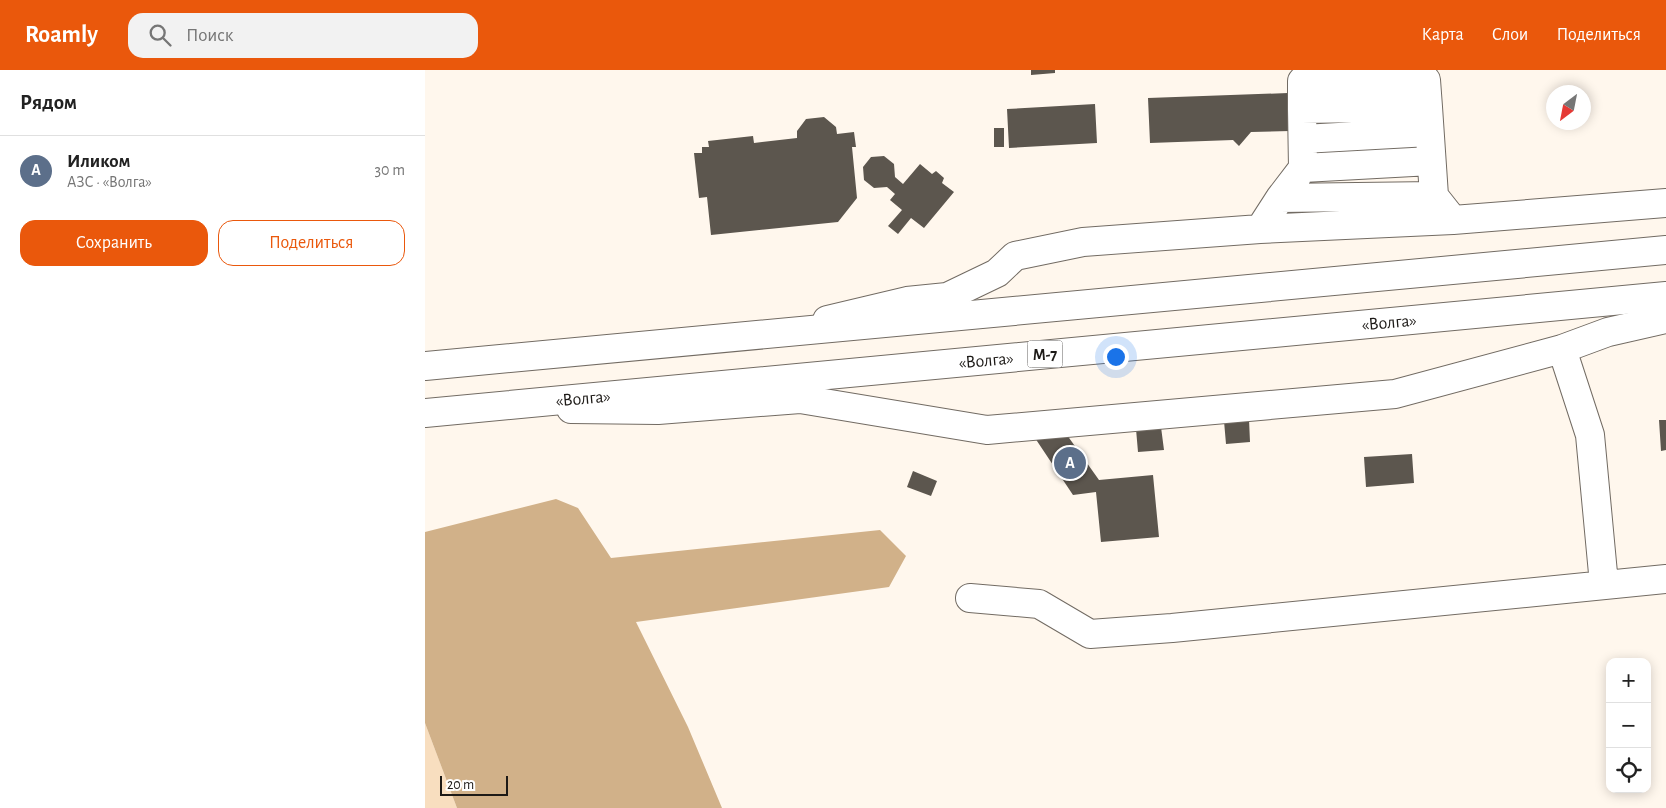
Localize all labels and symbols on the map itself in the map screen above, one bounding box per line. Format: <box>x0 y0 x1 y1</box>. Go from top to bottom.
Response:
north arrow <box>1546 85 1591 130</box>
street label: «Волга» <box>1361 312 1417 334</box>
road number: М-7 <box>1027 340 1063 368</box>
your location <box>1103 344 1129 370</box>
street label: «Волга» <box>958 350 1014 372</box>
street label: «Волга» <box>555 388 611 410</box>
pin: A <box>1054 444 1086 482</box>
scale bar <box>440 773 507 796</box>

